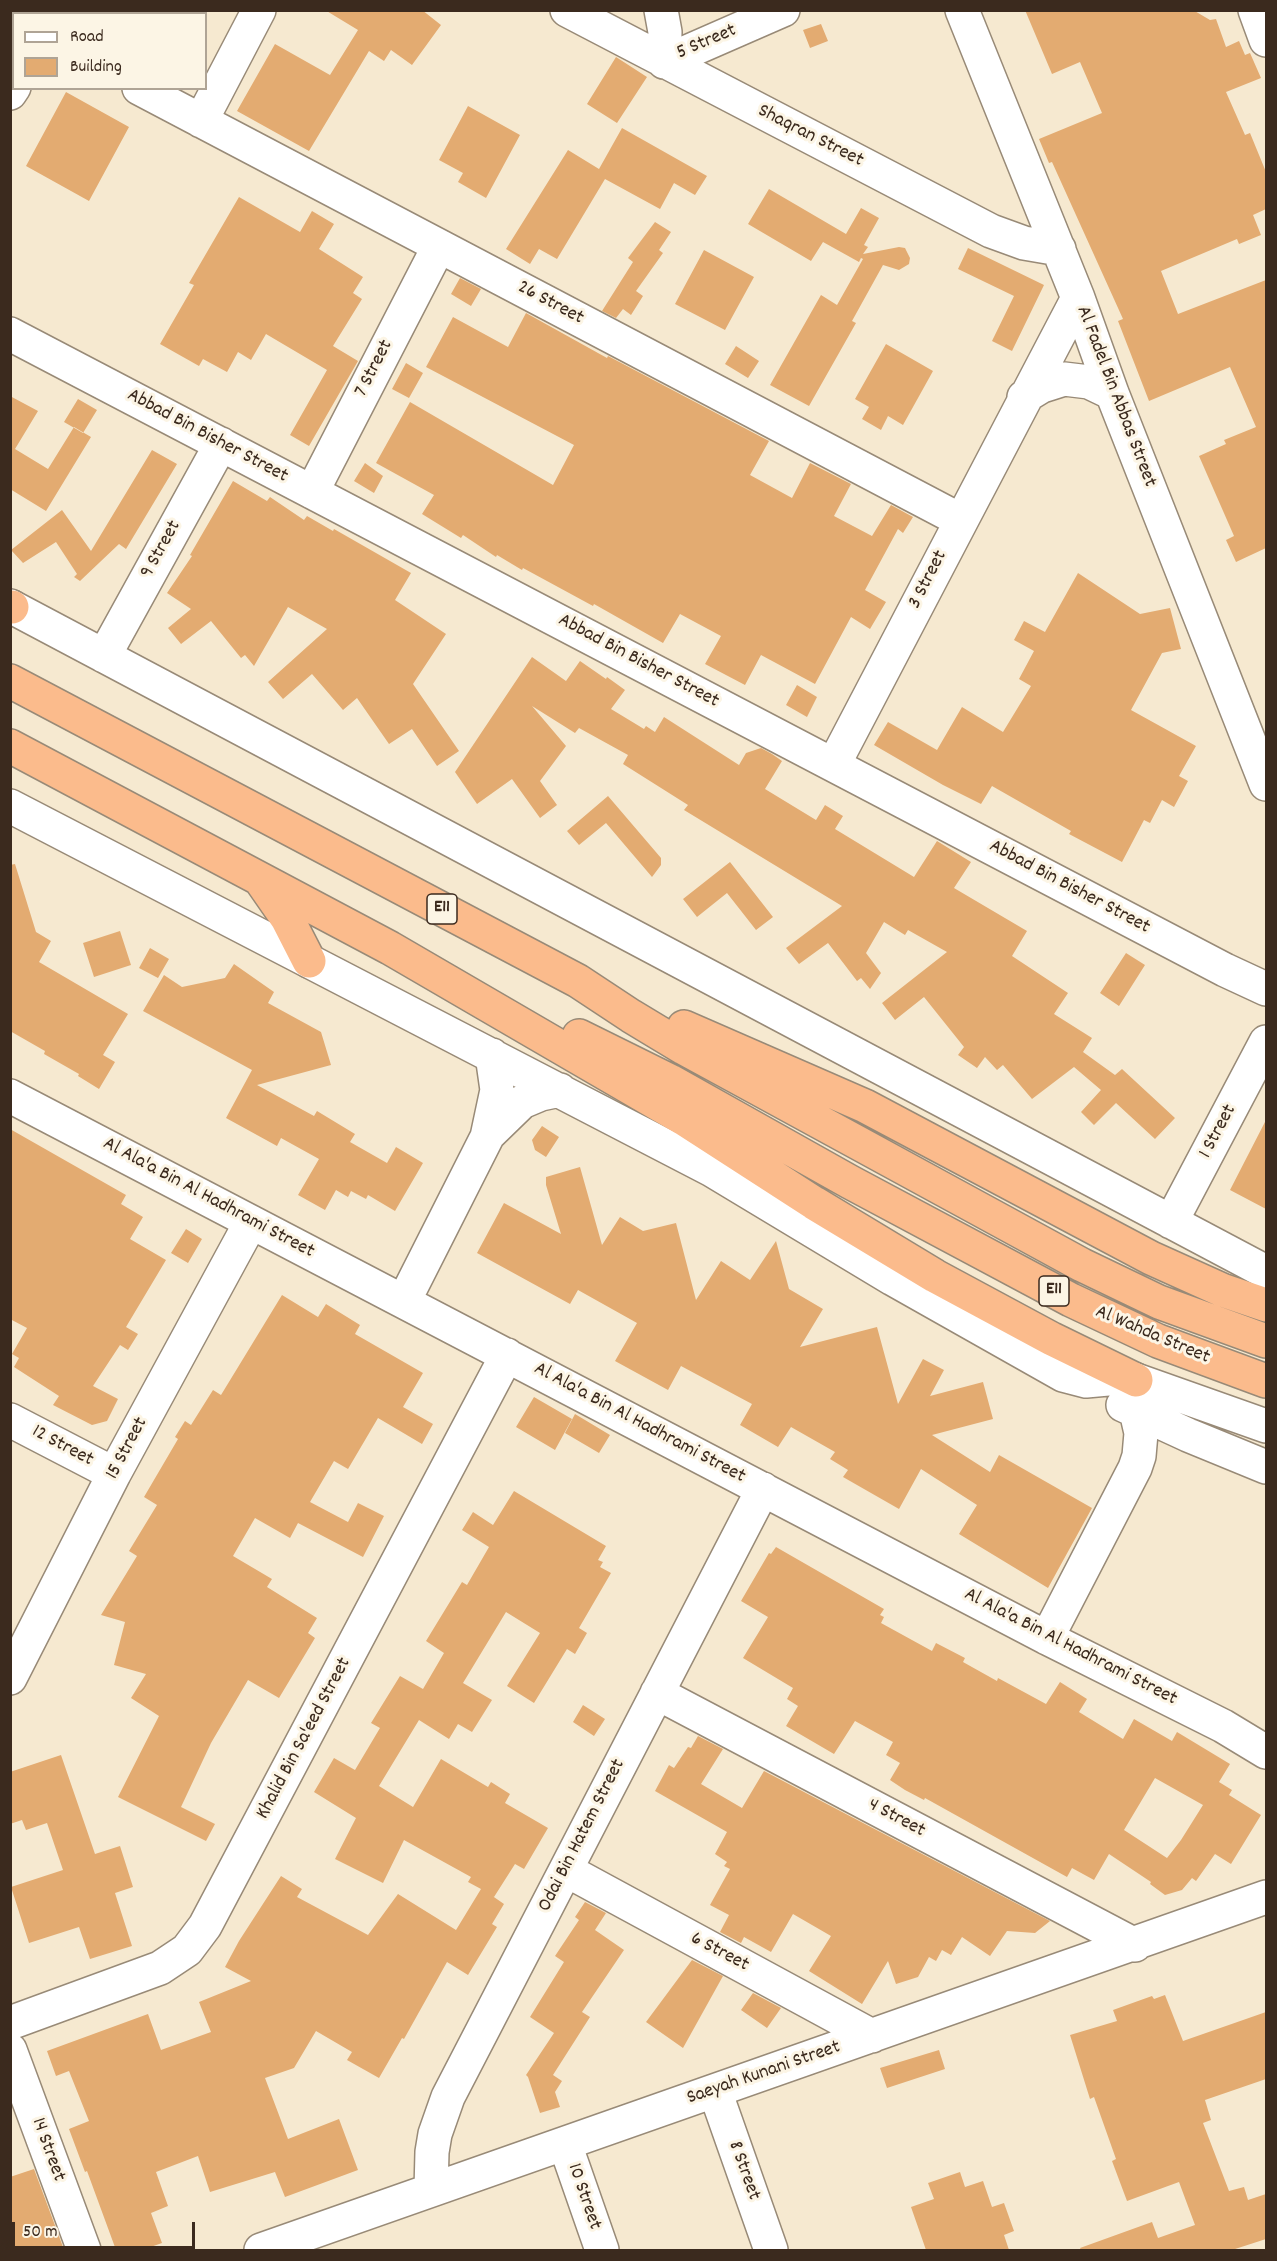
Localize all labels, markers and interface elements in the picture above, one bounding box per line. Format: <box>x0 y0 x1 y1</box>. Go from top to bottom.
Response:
legend <box>12 12 207 90</box>
street label: 5 Street <box>674 20 740 66</box>
text: Road <box>70 25 104 50</box>
text: Building <box>70 55 122 80</box>
street label: Shaqran Street <box>753 100 867 174</box>
street label: 26 Street <box>513 277 587 331</box>
street label: Al Fadel Bin Abbas Street <box>1069 303 1161 491</box>
street label: 7 Street <box>350 336 400 402</box>
street label: Abbad Bin Bisher Street <box>122 384 292 490</box>
street label: 9 Street <box>136 517 188 583</box>
street label: 3 Street <box>904 547 954 613</box>
street label: Abbad Bin Bisher Street <box>553 609 723 715</box>
street label: Abbad Bin Bisher Street <box>984 835 1154 941</box>
road number: E11 <box>427 894 457 924</box>
street label: 1 Street <box>1195 1101 1243 1163</box>
street label: Al Ala'a Bin Al Hadhrami Street <box>98 1133 318 1265</box>
road number: E11 <box>1039 1276 1069 1306</box>
street label: Al Wahda Street <box>1091 1301 1213 1371</box>
street label: Al Ala'a Bin Al Hadhrami Street <box>529 1358 749 1490</box>
street label: 15 Street <box>102 1414 154 1484</box>
street label: 12 Street <box>27 1421 97 1473</box>
street label: Al Ala'a Bin Al Hadhrami Street <box>959 1584 1181 1712</box>
street label: Khalid Bin Sa'eed Street <box>252 1654 358 1824</box>
street label: Odai Bin Hatem Street <box>534 1756 632 1916</box>
street label: 4 Street <box>863 1794 929 1844</box>
street label: 6 Street <box>686 1928 752 1978</box>
street label: Saeyah Kunani Street <box>684 2036 844 2112</box>
street label: 14 Street <box>24 2115 70 2185</box>
street label: 8 Street <box>721 2138 765 2204</box>
street label: 10 Street <box>561 2161 605 2233</box>
scale bar <box>15 2210 198 2248</box>
text: 50 m <box>23 2220 58 2245</box>

